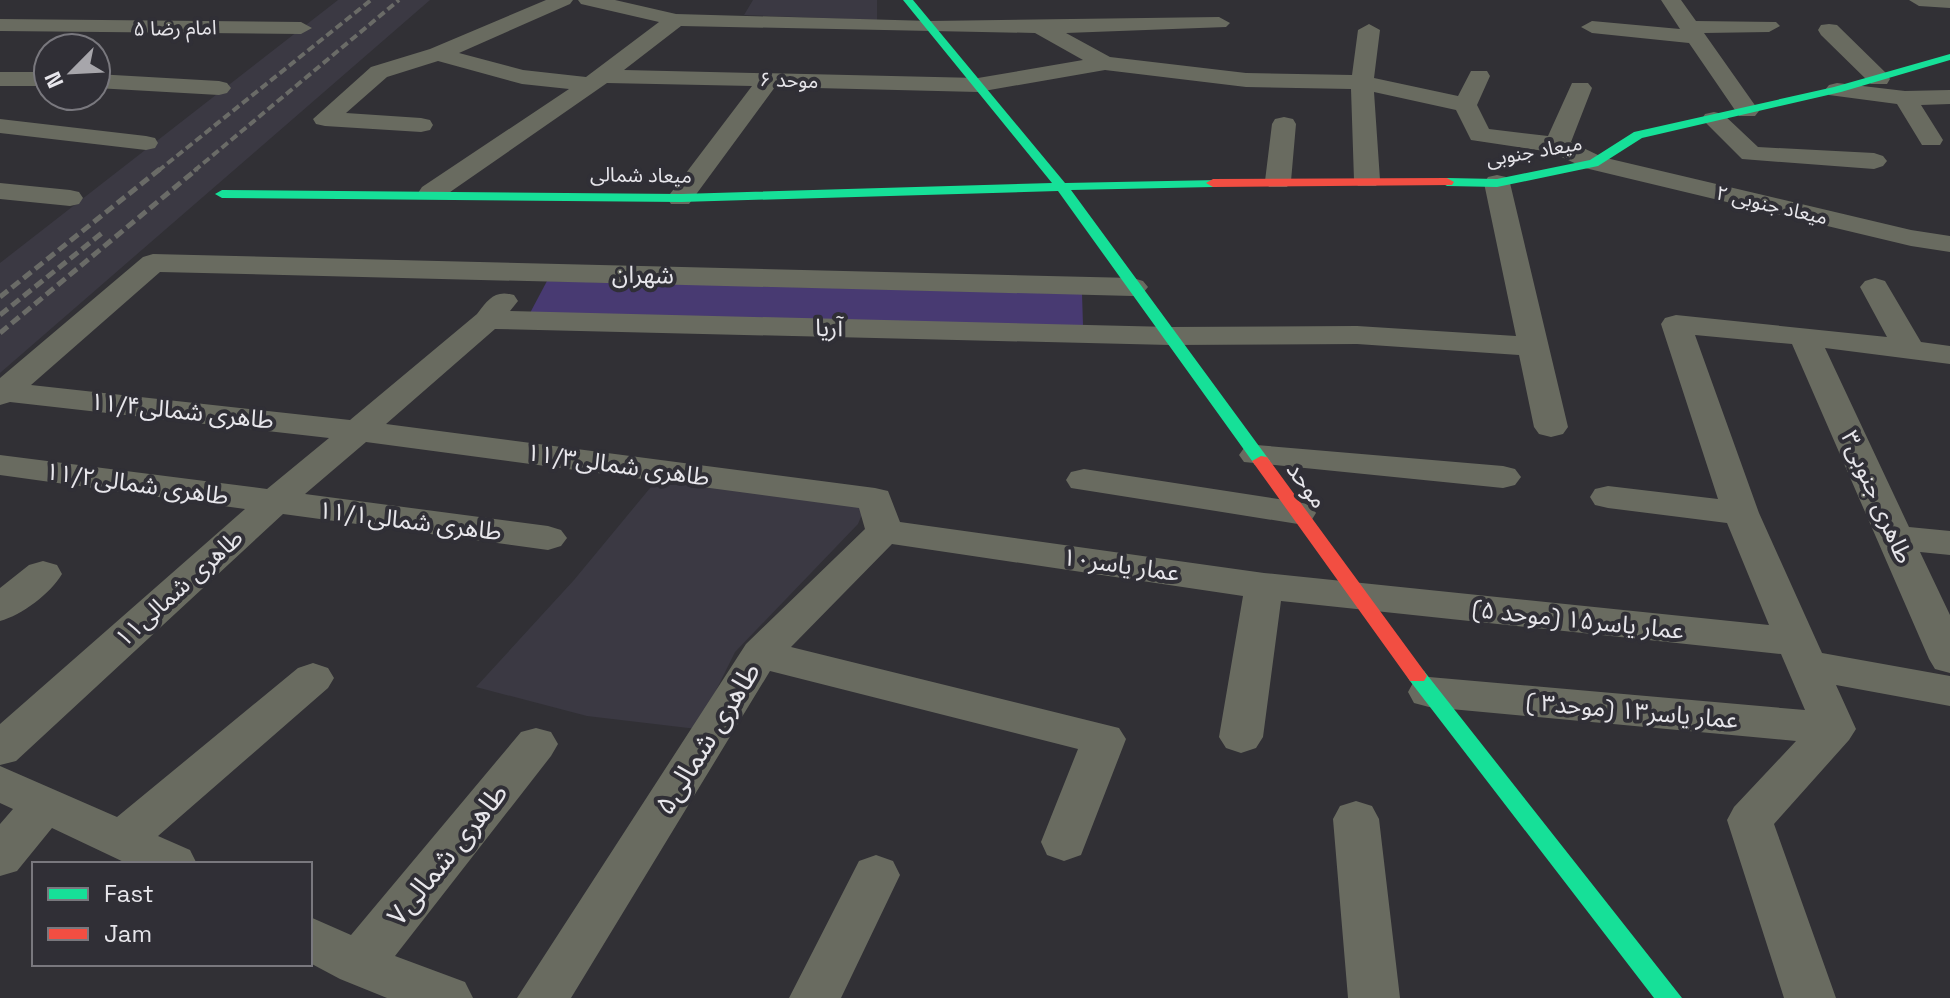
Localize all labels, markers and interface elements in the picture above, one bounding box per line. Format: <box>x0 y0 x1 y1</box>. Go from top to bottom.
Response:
street label: امام رضا ۵ <box>133 14 217 44</box>
north arrow <box>32 32 112 112</box>
street label: موحد ۶ <box>759 66 819 94</box>
text: N <box>38 68 70 93</box>
street label: میعاد جنوبی <box>1484 130 1584 172</box>
street label: میعاد شمالی <box>590 161 692 189</box>
street label: میعاد جنوبی ۲ <box>1714 180 1830 230</box>
street label: شهران <box>612 258 674 291</box>
street label: آریا <box>815 312 844 343</box>
street label: طاهری شمالی۱۱/۴ <box>89 385 275 436</box>
street label: طاهری جنوبی۳ <box>1834 425 1921 568</box>
street label: طاهری شمالی۱۱/۳ <box>525 436 712 493</box>
street label: طاهری شمالی۱۱/۲ <box>44 455 231 512</box>
street label: موحد <box>1280 455 1335 514</box>
street label: طاهری شمالی۱۱/۱ <box>317 494 504 547</box>
street label: طاهری شمالی۱۱ <box>108 522 249 653</box>
street label: عمار یاسر۱۰ <box>1061 541 1182 588</box>
street label: عمار یاسر۱۵ (موحد ۵) <box>1471 593 1686 646</box>
street label: طاهری شمالی۵ <box>646 655 768 821</box>
street label: عمار یاسر۱۳ (موحد۳ ) <box>1525 686 1739 735</box>
street label: طاهری شمالی۷ <box>379 775 515 933</box>
legend <box>32 862 312 966</box>
text: Fast <box>104 878 154 909</box>
text: Jam <box>104 918 152 949</box>

